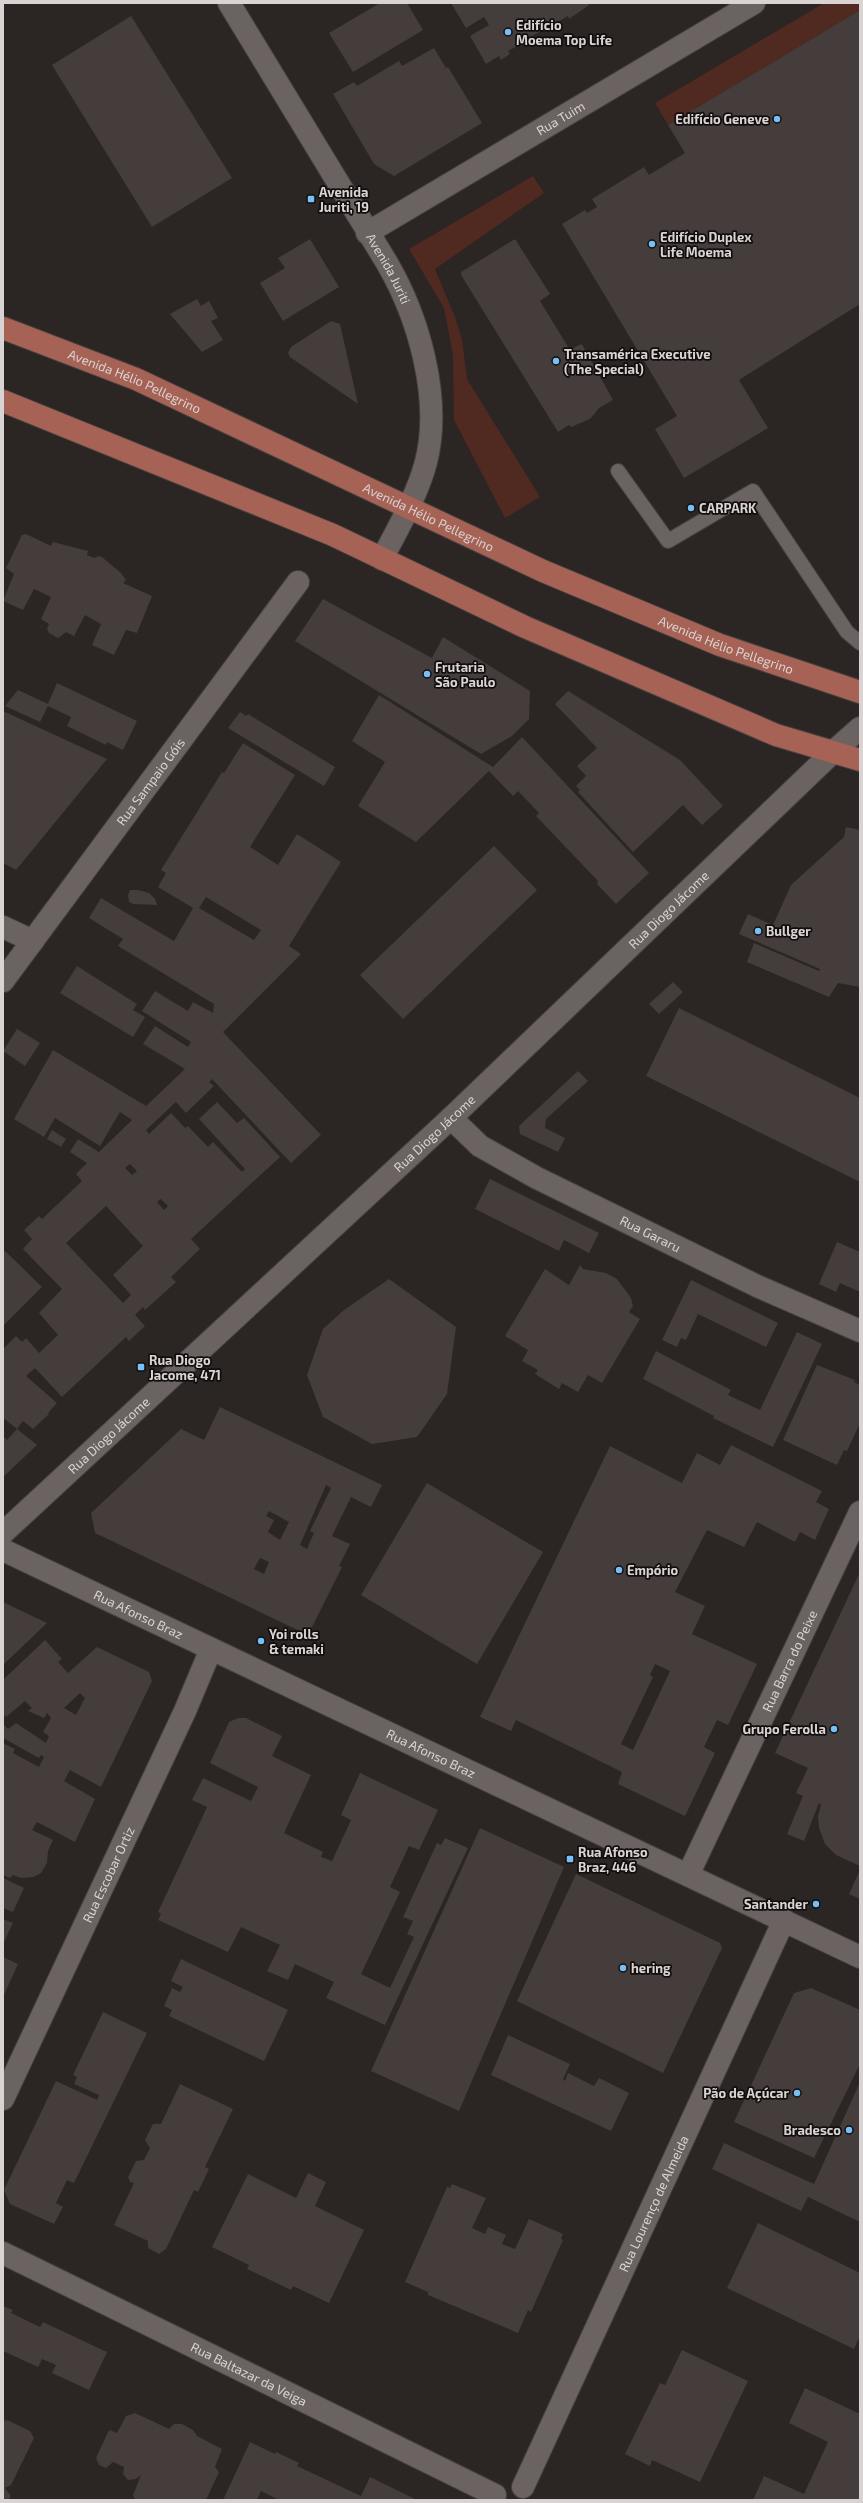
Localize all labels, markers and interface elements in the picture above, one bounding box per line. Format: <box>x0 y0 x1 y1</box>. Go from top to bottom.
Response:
place label: Edifício Moema Top Life <box>516 17 612 48</box>
marker: Edifício Moema Top Life <box>503 27 513 37</box>
street label: Rua Tuim <box>533 97 588 139</box>
place label: Edifício Geneve <box>675 111 769 127</box>
marker: Edifício Geneve <box>772 114 782 124</box>
place label: Avenida Juriti, 19 <box>319 184 369 215</box>
marker: Avenida Juriti, 19 <box>306 194 316 204</box>
place label: Edifício Duplex Life Moema <box>660 229 752 260</box>
street label: Avenida Juriti <box>363 230 414 306</box>
marker: Edifício Duplex Life Moema <box>647 239 657 249</box>
street label: Avenida Hélio Pellegrino <box>66 346 204 417</box>
place label: Transamérica Executive (The Special) <box>564 346 711 377</box>
marker: Transamérica Executive (The Special) <box>551 356 561 366</box>
street label: Avenida Hélio Pellegrino <box>361 479 497 555</box>
place label: CARPARK <box>699 500 757 516</box>
marker: CARPARK <box>686 503 696 513</box>
street label: Avenida Hélio Pellegrino <box>656 612 796 677</box>
place label: Frutaria São Paulo <box>435 659 496 690</box>
marker: Frutaria São Paulo <box>422 669 432 679</box>
street label: Rua Sampaio Góis <box>113 735 188 829</box>
street label: Rua Diogo Jácome <box>625 867 712 952</box>
place label: Bullger <box>766 923 811 939</box>
marker: Bullger <box>753 926 763 936</box>
street label: Rua Diogo Jácome <box>390 1091 478 1175</box>
street label: Rua Gararu <box>617 1212 683 1255</box>
place label: Rua Diogo Jacome, 471 <box>149 1352 221 1383</box>
marker: Rua Diogo Jacome, 471 <box>136 1362 146 1372</box>
street label: Rua Diogo Jácome <box>64 1393 153 1477</box>
place label: Empório <box>627 1562 679 1578</box>
marker: Empório <box>614 1565 624 1575</box>
street label: Rua Afonso Braz <box>91 1586 186 1642</box>
street label: Rua Barra do Peixe <box>759 1607 820 1714</box>
place label: Yoi rolls & temaki <box>269 1626 324 1657</box>
marker: Yoi rolls & temaki <box>256 1636 266 1646</box>
place label: Grupo Ferolla <box>743 1721 826 1737</box>
marker: Grupo Ferolla <box>829 1724 839 1734</box>
street label: Rua Afonso Braz <box>384 1725 478 1781</box>
street label: Rua Escobar Ortiz <box>79 1824 138 1925</box>
place label: Rua Afonso Braz, 446 <box>578 1844 648 1875</box>
marker: Rua Afonso Braz, 446 <box>565 1854 575 1864</box>
place label: Santander <box>744 1896 808 1912</box>
marker: Santander <box>811 1899 821 1909</box>
place label: hering <box>631 1960 671 1976</box>
marker: hering <box>618 1963 628 1973</box>
place label: Pão de Açúcar <box>703 2085 789 2102</box>
marker: Pão de Açúcar <box>792 2088 802 2098</box>
place label: Bradesco <box>784 2122 841 2138</box>
marker: Bradesco <box>844 2125 854 2135</box>
street label: Rua Lourenço de Almeida <box>615 2133 692 2274</box>
street label: Rua Baltazar da Veiga <box>188 2339 310 2409</box>

